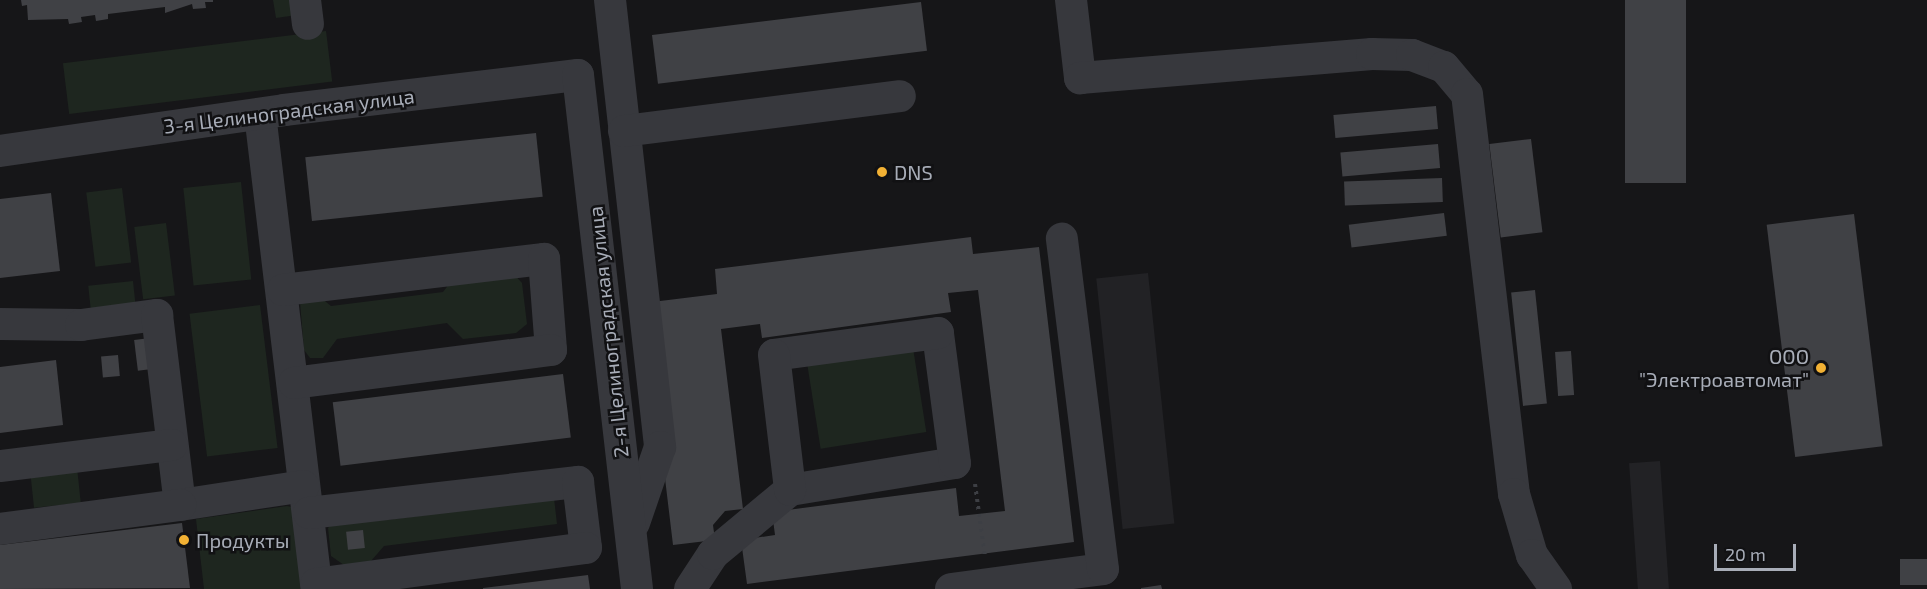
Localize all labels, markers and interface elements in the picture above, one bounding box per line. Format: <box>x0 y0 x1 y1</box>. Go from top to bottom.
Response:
street label: 3-я Целиноградская улица <box>162 84 416 138</box>
place label: DNS <box>894 160 933 184</box>
marker: DNS <box>875 165 889 179</box>
street label: 2-я Целиноградская улица <box>583 205 633 459</box>
place label: ООО "Электроавтомат" <box>1639 344 1809 391</box>
marker: ООО "Электроавтомат" <box>1814 361 1828 375</box>
place label: Продукты <box>196 528 289 552</box>
scale bar <box>1717 532 1800 570</box>
marker: Продукты <box>177 533 191 547</box>
text: 20 m <box>1725 543 1766 565</box>

